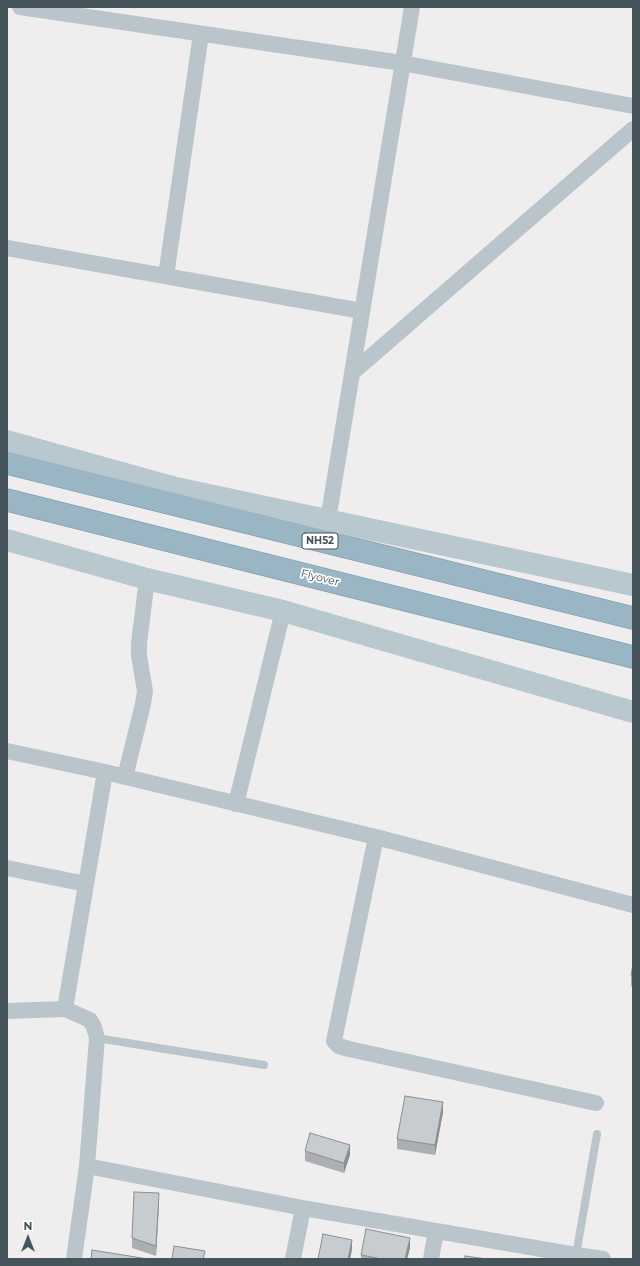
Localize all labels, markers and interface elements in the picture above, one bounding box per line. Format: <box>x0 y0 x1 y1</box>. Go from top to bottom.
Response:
road number: NH52 <box>302 533 338 549</box>
street label: Flyover <box>299 567 341 589</box>
north arrow <box>8 1218 48 1258</box>
text: N <box>24 1219 32 1233</box>

